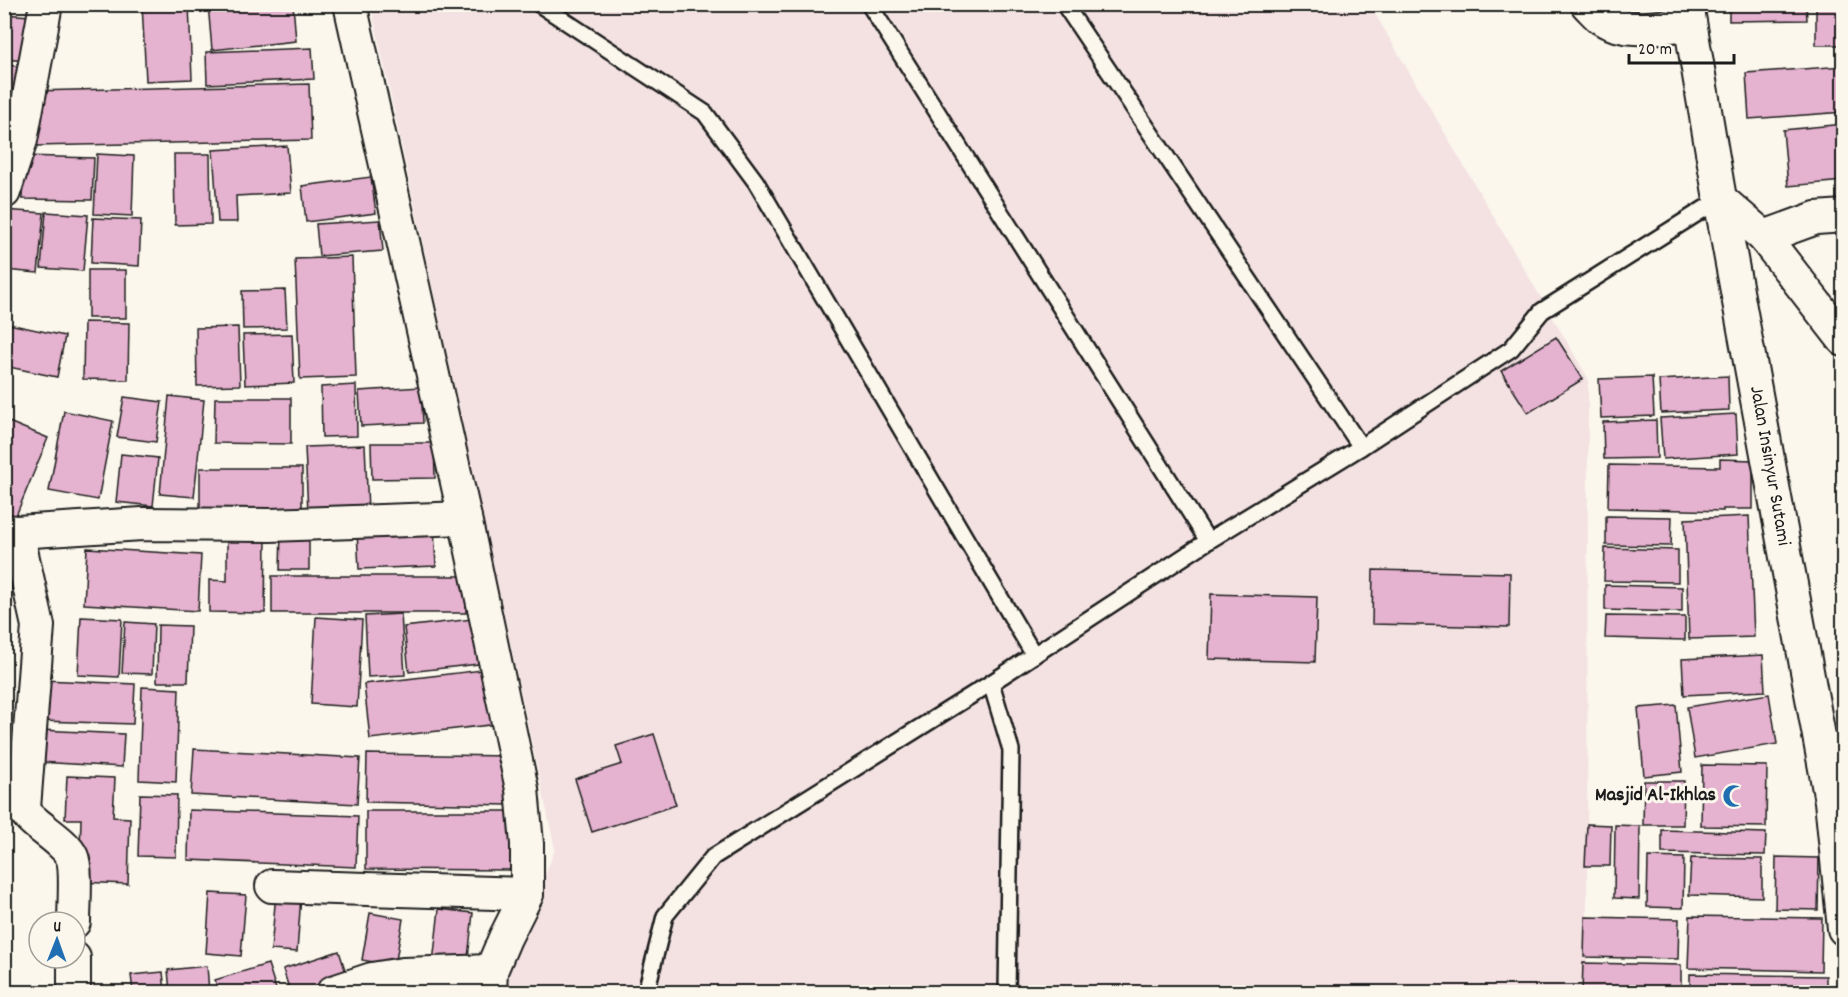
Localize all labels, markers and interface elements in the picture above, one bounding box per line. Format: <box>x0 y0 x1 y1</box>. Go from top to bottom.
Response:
scale bar <box>1629 27 1734 65</box>
text: 20 m <box>1638 38 1672 63</box>
street label: Jalan Insinyur Sutami <box>1741 384 1797 548</box>
place label: Masjid Al-Ikhlas <box>1595 782 1716 810</box>
mosque icon: Masjid Al-Ikhlas <box>1721 783 1747 809</box>
north arrow <box>27 910 87 970</box>
text: U <box>53 916 62 939</box>

